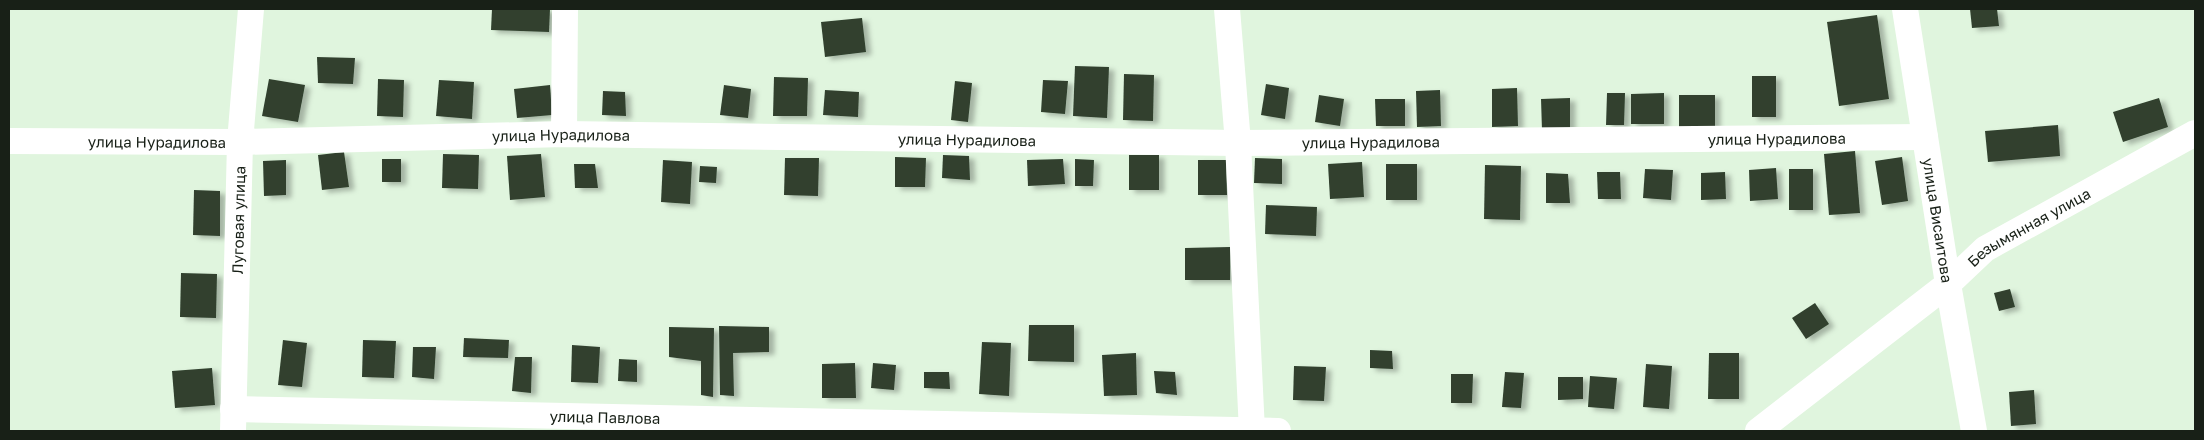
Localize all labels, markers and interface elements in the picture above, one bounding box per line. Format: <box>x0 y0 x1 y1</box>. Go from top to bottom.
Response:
street label: улица Нурадилова <box>492 125 630 145</box>
street label: улица Нурадилова <box>898 129 1036 149</box>
street label: улица Нурадилова <box>1708 129 1846 148</box>
street label: улица Нурадилова <box>88 132 226 151</box>
street label: улица Нурадилова <box>1302 132 1440 151</box>
street label: улица Висаитова <box>1919 157 1957 284</box>
street label: Луговая улица <box>228 166 248 274</box>
street label: Безымянная улица <box>1963 184 2093 270</box>
street label: улица Павлова <box>549 407 660 427</box>

